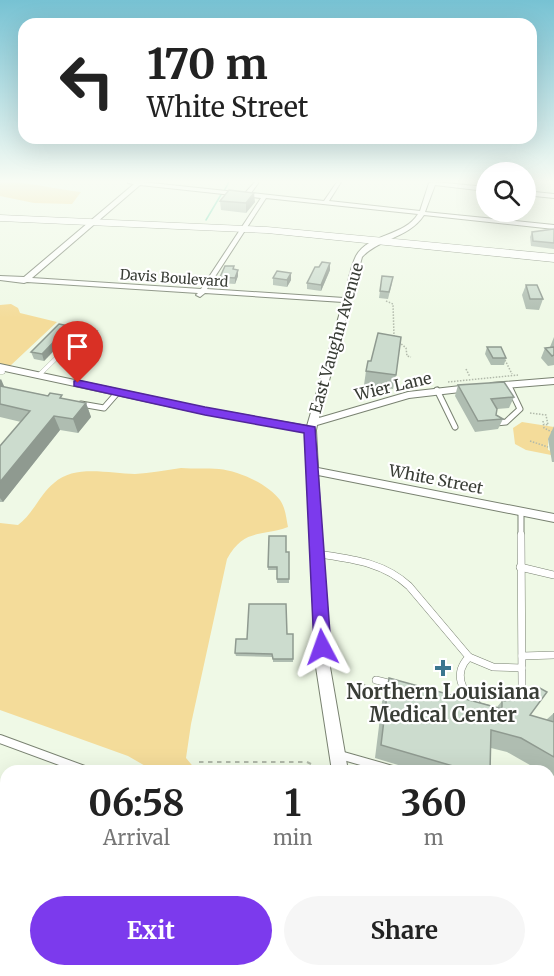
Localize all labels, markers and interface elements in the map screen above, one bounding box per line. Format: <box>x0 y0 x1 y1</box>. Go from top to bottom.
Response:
text: 170 m <box>147 38 268 90</box>
icon: left <box>48 42 126 120</box>
text: White Street <box>147 90 308 124</box>
map controls <box>476 162 536 222</box>
button: search <box>476 162 536 222</box>
street label: East Vaughn Avenue <box>305 260 367 416</box>
street label: Davis Boulevard <box>119 265 229 291</box>
pin <box>52 321 103 383</box>
icon: arrive <box>61 330 94 363</box>
street label: Wier Lane <box>352 367 433 405</box>
street label: White Street <box>386 460 486 498</box>
position arrow <box>290 615 354 679</box>
marker: Northern Louisiana Medical Center <box>434 659 452 677</box>
place label: Northern Louisiana Medical Center <box>346 679 540 727</box>
text: 06:58 <box>88 781 185 826</box>
text: 1 <box>284 781 301 826</box>
text: 360 <box>401 781 467 826</box>
text: Arrival <box>103 825 170 850</box>
text: min <box>273 825 313 850</box>
text: m <box>424 825 444 850</box>
button: Exit <box>30 896 272 965</box>
button: Share <box>284 896 525 965</box>

